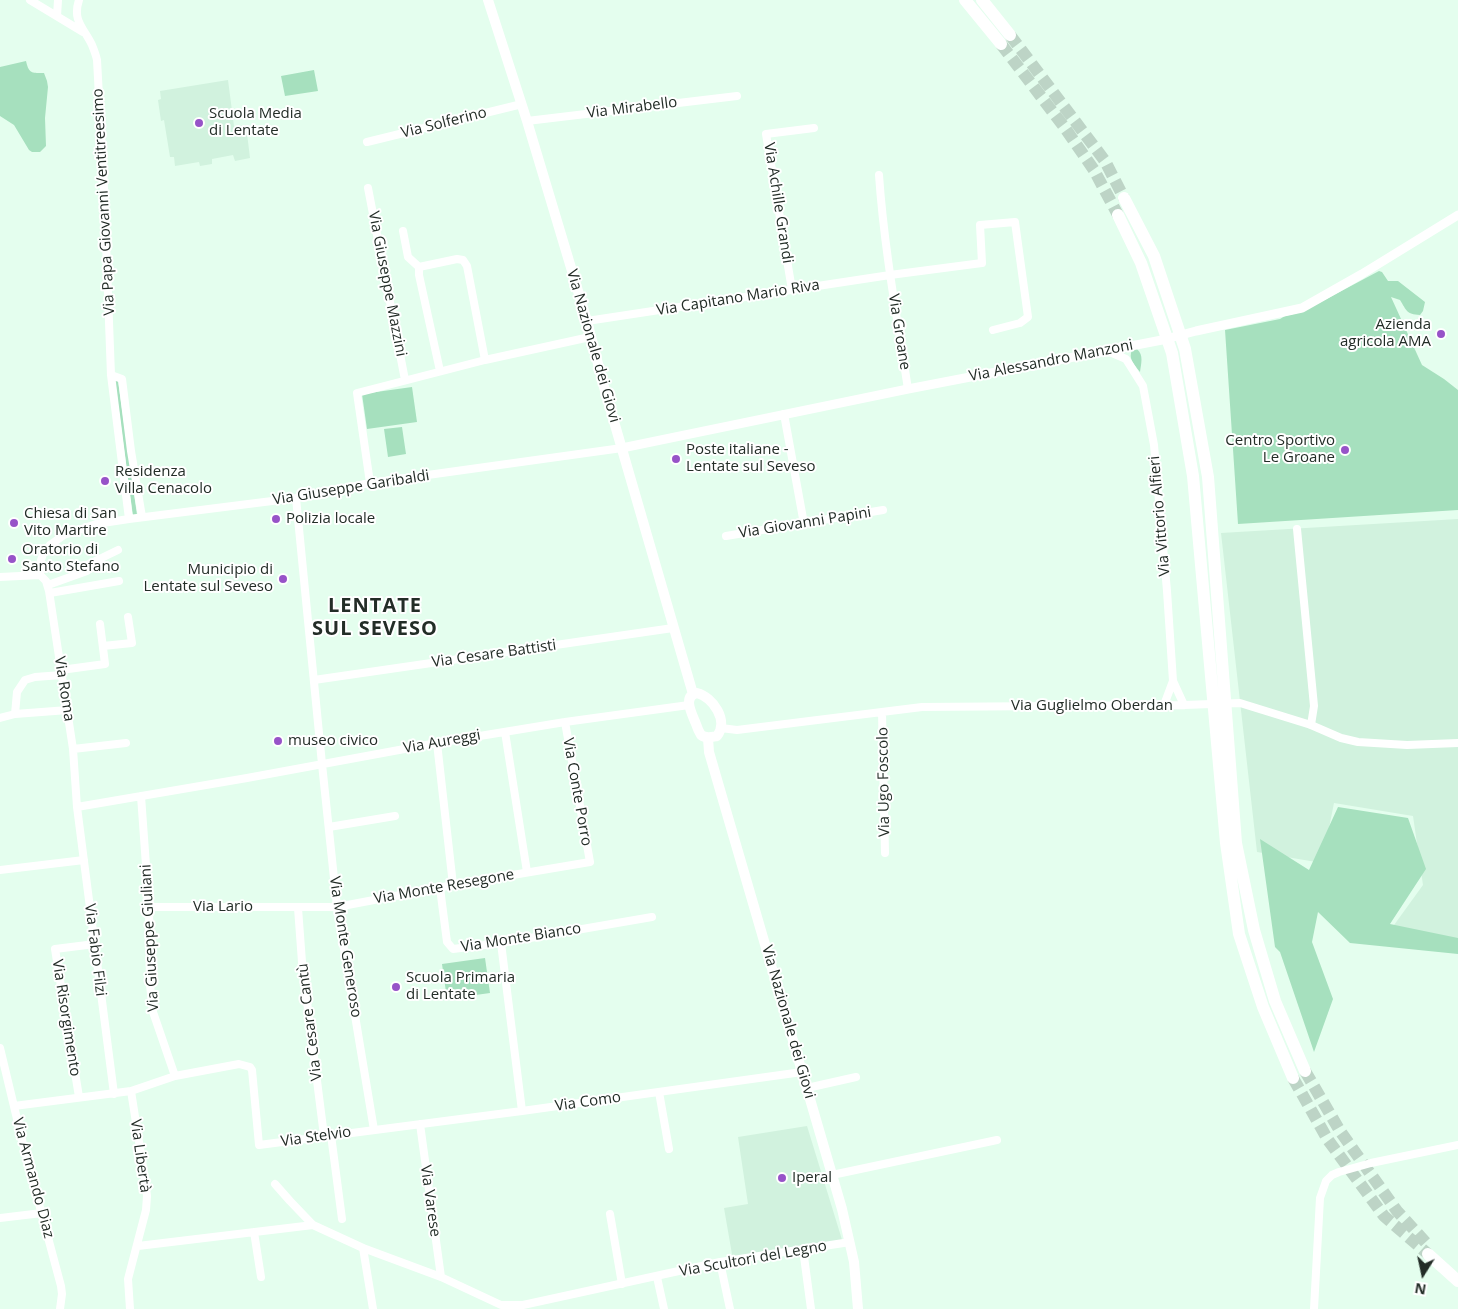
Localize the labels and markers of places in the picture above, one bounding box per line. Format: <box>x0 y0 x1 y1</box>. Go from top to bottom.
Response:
place label: Scuola Media di Lentate <box>209 105 302 140</box>
marker: Scuola Media di Lentate <box>193 117 205 129</box>
place label: Azienda agricola AMA <box>1340 316 1431 351</box>
marker: Azienda agricola AMA <box>1435 328 1447 340</box>
place label: Centro Sportivo Le Groane <box>1225 432 1335 467</box>
place label: Poste italiane - Lentate sul Seveso <box>686 441 816 476</box>
marker: Centro Sportivo Le Groane <box>1339 444 1351 456</box>
marker: Poste italiane - Lentate sul Seveso <box>670 453 682 465</box>
place label: Residenza Villa Cenacolo <box>115 463 212 498</box>
marker: Residenza Villa Cenacolo <box>99 475 111 487</box>
place label: Chiesa di San Vito Martire <box>24 505 117 540</box>
place label: Polizia locale <box>286 510 375 528</box>
marker: Polizia locale <box>270 513 282 525</box>
marker: Chiesa di San Vito Martire <box>8 517 20 529</box>
place label: Oratorio di Santo Stefano <box>22 541 120 576</box>
marker: Oratorio di Santo Stefano <box>6 553 18 565</box>
place label: Municipio di Lentate sul Seveso <box>143 561 273 596</box>
marker: Municipio di Lentate sul Seveso <box>277 573 289 585</box>
place label: museo civico <box>288 732 378 750</box>
marker: museo civico <box>272 735 284 747</box>
place label: Scuola Primaria di Lentate <box>406 969 515 1004</box>
marker: Scuola Primaria di Lentate <box>390 981 402 993</box>
place label: Iperal <box>792 1169 832 1187</box>
marker: Iperal <box>776 1172 788 1184</box>

